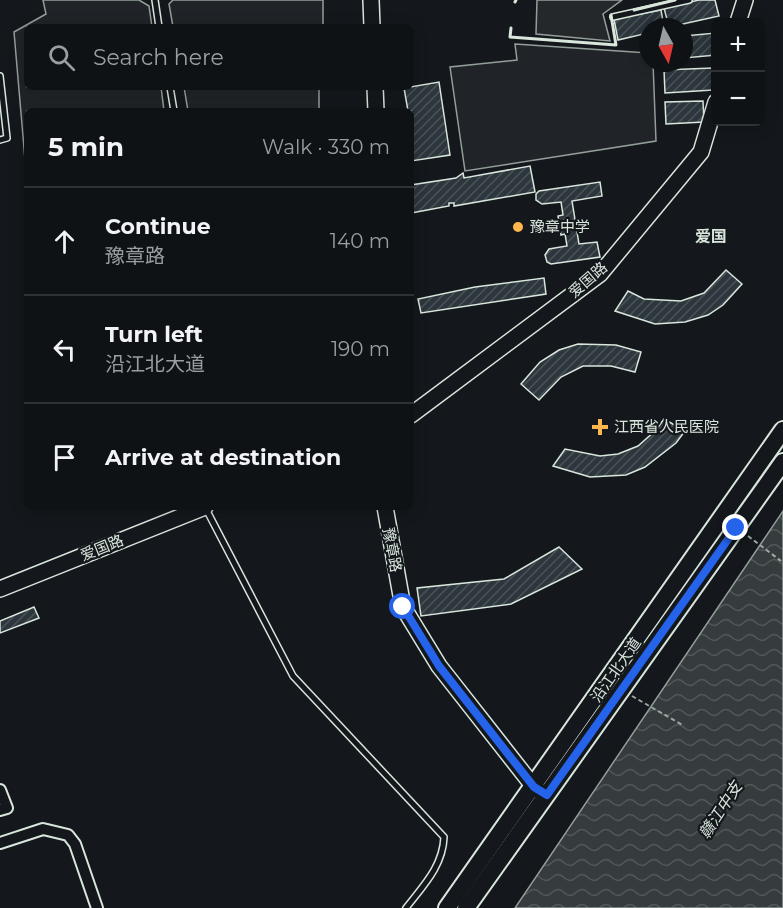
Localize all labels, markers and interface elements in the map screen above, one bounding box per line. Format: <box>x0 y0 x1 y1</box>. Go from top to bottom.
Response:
north arrow <box>639 18 693 72</box>
map controls <box>711 18 765 126</box>
button: + <box>711 18 765 72</box>
search box <box>24 24 414 90</box>
icon: search <box>45 41 78 74</box>
text: Search here <box>93 44 224 71</box>
button: − <box>711 72 765 126</box>
text: 5 min <box>48 131 124 163</box>
text: Walk · 330 m <box>262 135 390 159</box>
text: Continue <box>105 213 211 240</box>
place label: 豫章中学 <box>530 217 590 236</box>
marker: 豫章中学 <box>511 220 525 234</box>
icon: ahead <box>48 225 81 258</box>
district label: 爱国 <box>695 227 727 246</box>
text: 140 m <box>330 229 390 253</box>
text: 豫章路 <box>105 244 165 268</box>
street label: 爱国路 <box>564 258 611 302</box>
text: Turn left <box>105 321 203 348</box>
icon: left <box>48 333 81 366</box>
text: 190 m <box>331 337 390 361</box>
text: 沿江北大道 <box>105 352 205 376</box>
place label: 江西省人民医院 <box>614 417 719 436</box>
marker: 江西省人民医院 <box>591 418 609 436</box>
icon: arrive <box>48 441 81 474</box>
text: Arrive at destination <box>105 444 341 471</box>
route end <box>722 514 748 540</box>
street label: 豫章路 <box>379 526 406 574</box>
street label: 爱国路 <box>77 530 126 565</box>
route start <box>389 593 415 619</box>
street label: 沿江北大道 <box>586 634 645 706</box>
water label: 赣江中支 <box>695 777 747 842</box>

